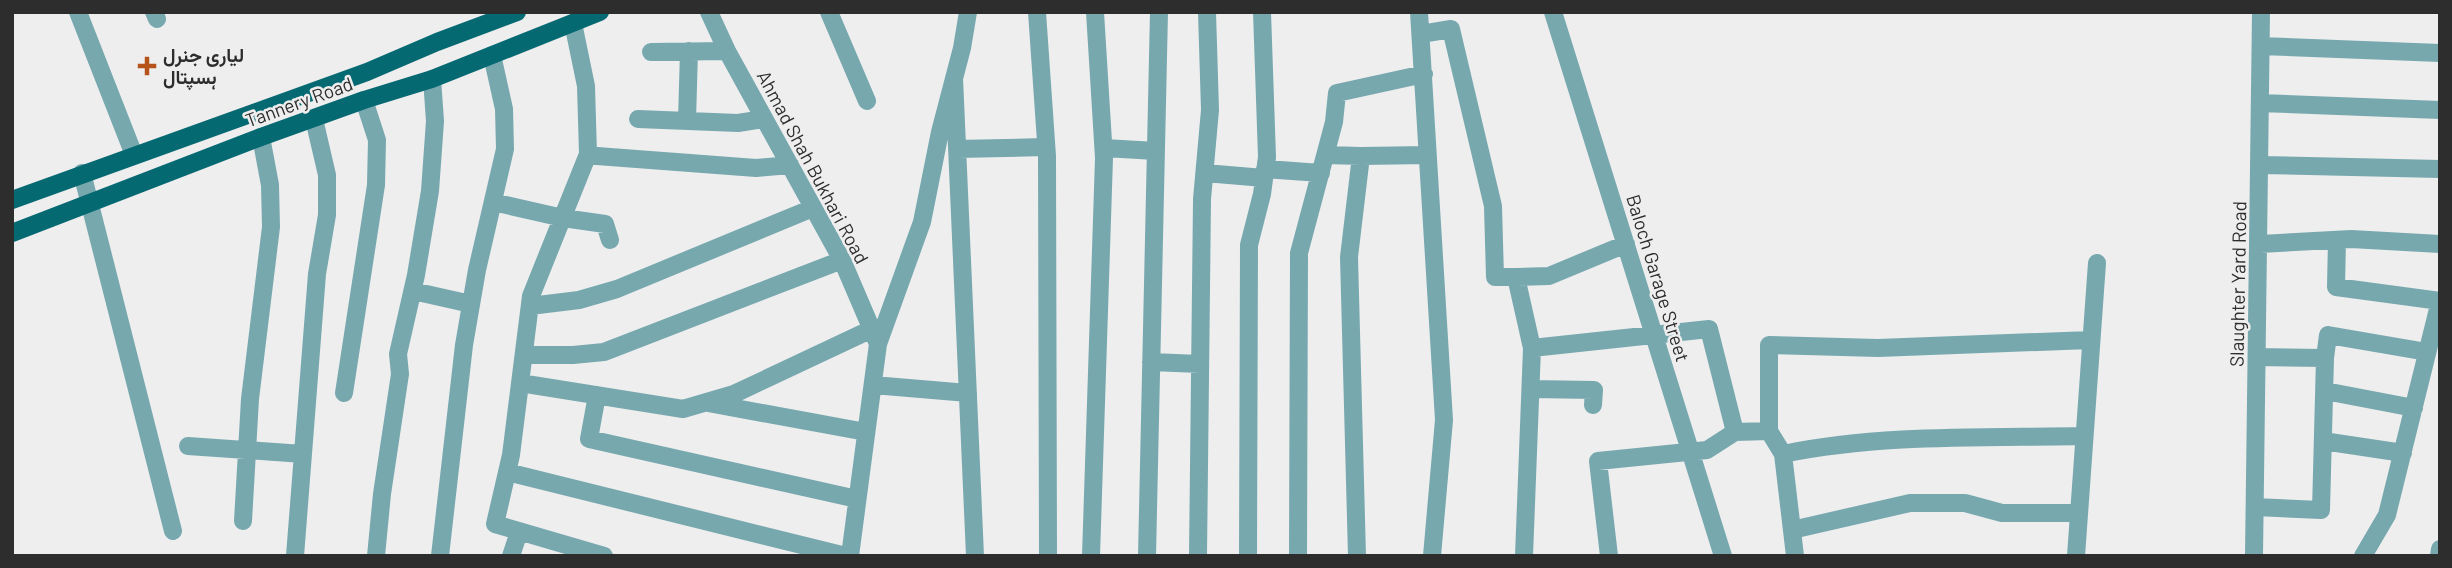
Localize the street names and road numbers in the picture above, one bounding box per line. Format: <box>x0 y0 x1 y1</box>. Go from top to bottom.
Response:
street label: Ahmad Shah Bukhari Road <box>753 66 874 267</box>
street label: Tannery Road <box>242 71 356 132</box>
street label: Baloch Garage Street <box>1622 191 1695 364</box>
street label: Slaughter Yard Road <box>2225 201 2250 367</box>

